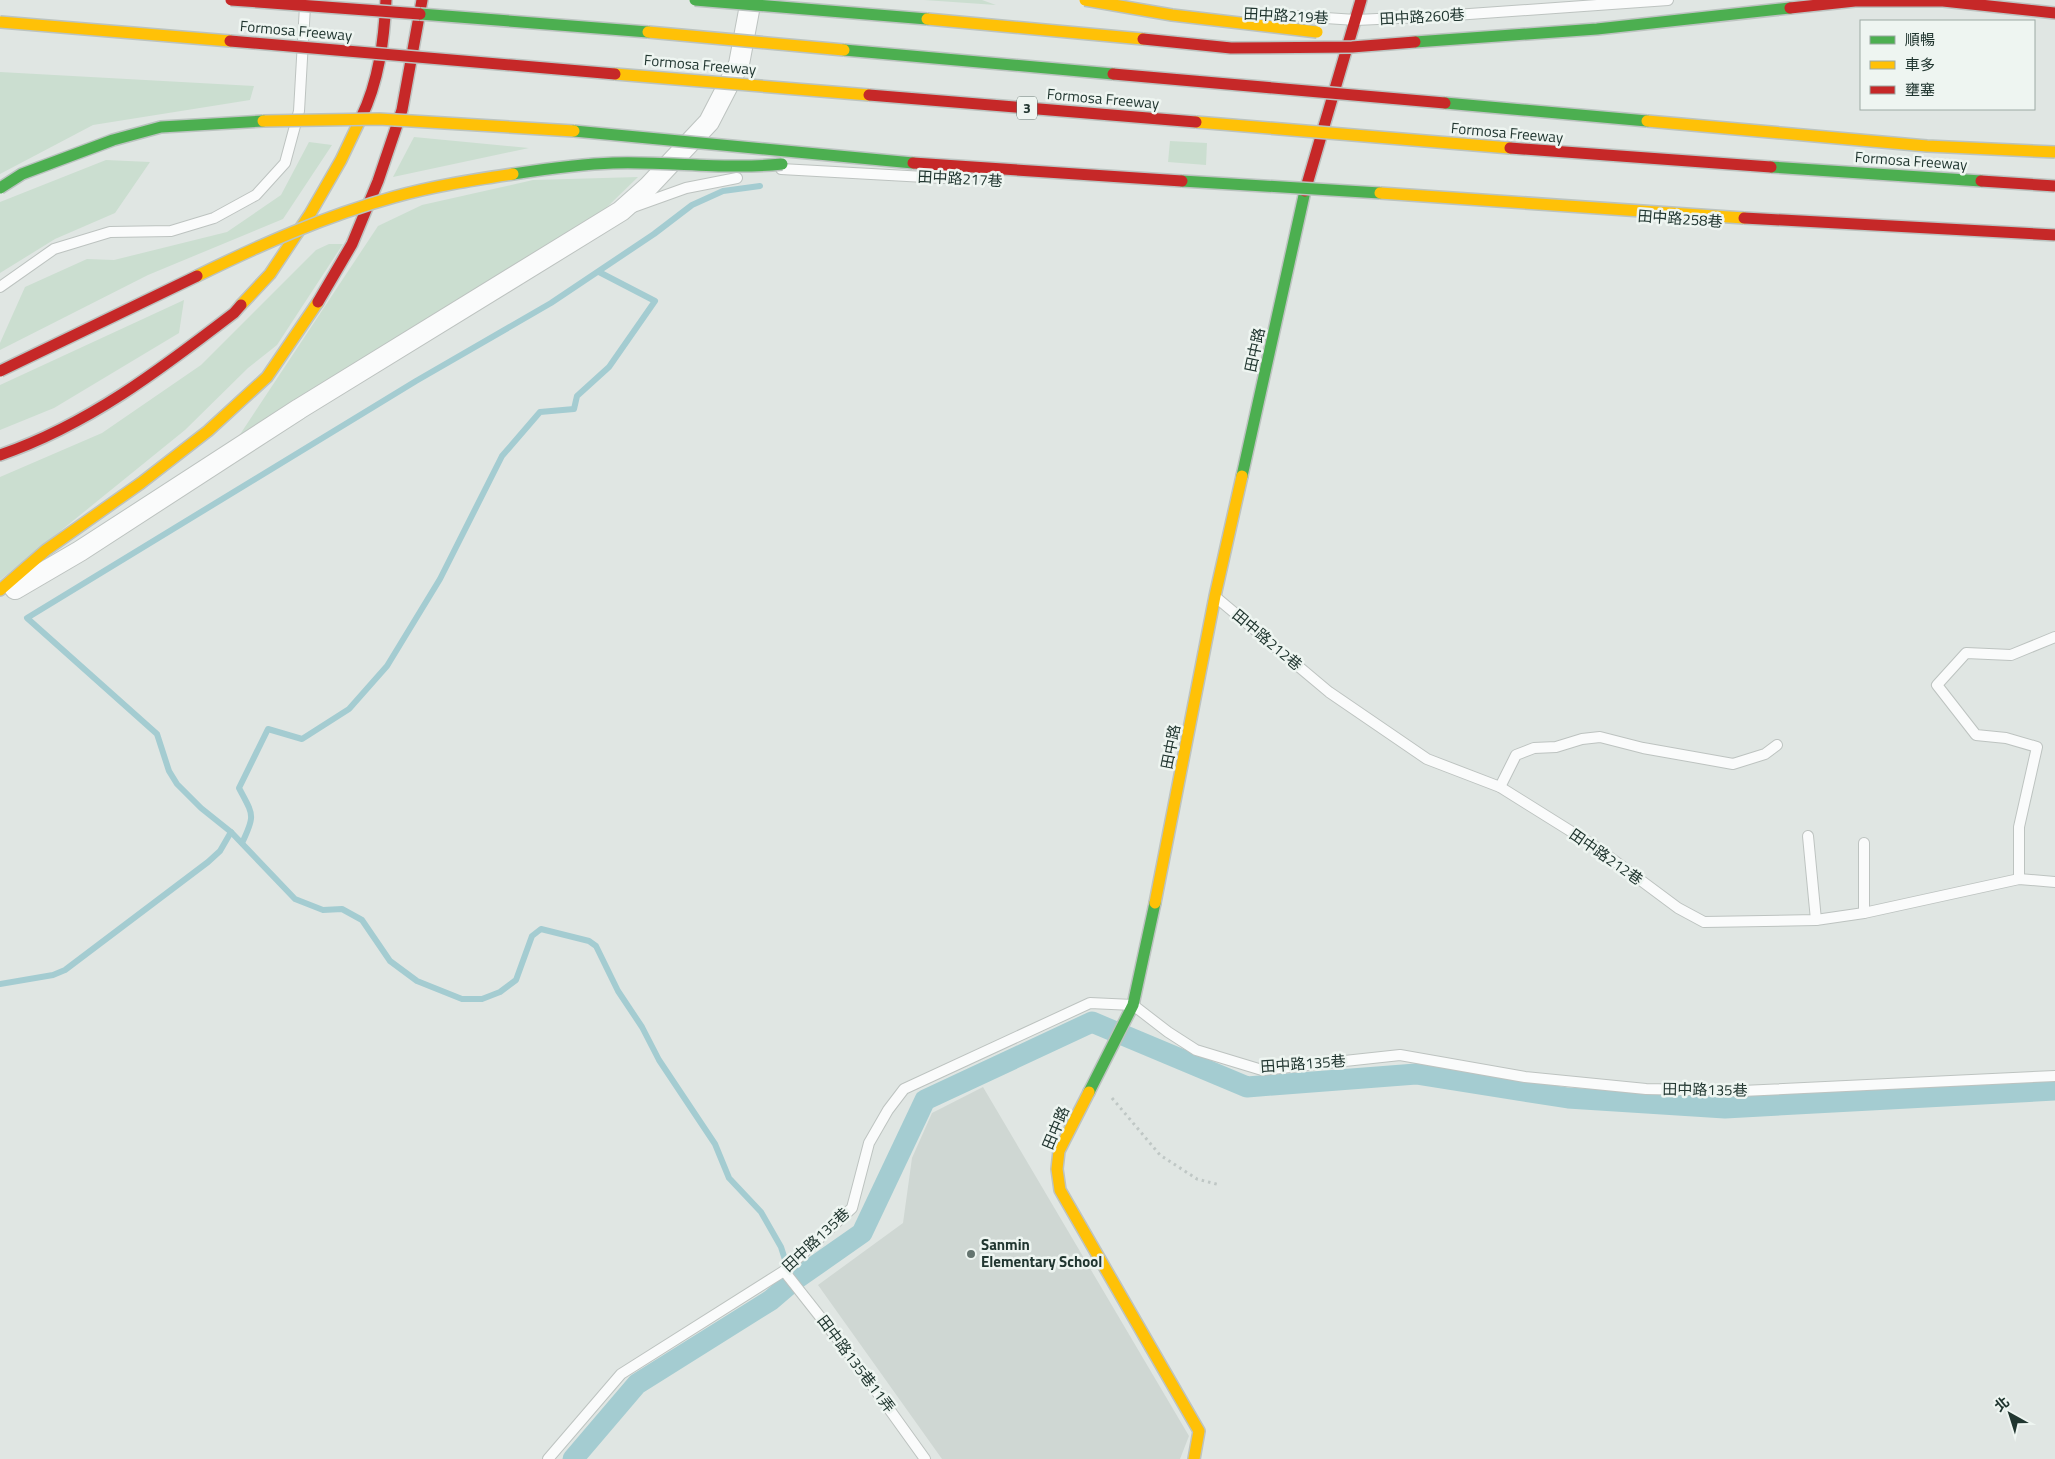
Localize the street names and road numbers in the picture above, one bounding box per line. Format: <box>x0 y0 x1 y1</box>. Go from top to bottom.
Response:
street label: 田中路219巷 <box>1243 2 1329 29</box>
street label: 田中路260巷 <box>1379 3 1465 30</box>
street label: Formosa Freeway <box>239 14 353 47</box>
street label: Formosa Freeway <box>643 48 757 81</box>
street label: Formosa Freeway <box>1046 82 1160 115</box>
road number: 3 <box>1017 96 1037 120</box>
street label: Formosa Freeway <box>1450 116 1564 149</box>
street label: Formosa Freeway <box>1854 145 1968 176</box>
street label: 田中路217巷 <box>917 165 1003 192</box>
street label: 田中路258巷 <box>1637 204 1723 233</box>
street label: 田中路 <box>1239 325 1270 374</box>
street label: 田中路212巷 <box>1227 603 1307 676</box>
street label: 田中路 <box>1155 723 1186 771</box>
street label: 田中路212巷 <box>1565 823 1648 890</box>
street label: 田中路135巷 <box>1260 1049 1346 1078</box>
street label: 田中路135巷 <box>1662 1077 1748 1102</box>
street label: 田中路 <box>1036 1103 1075 1153</box>
street label: 田中路135巷 <box>777 1202 855 1277</box>
street label: 田中路135巷11弄 <box>812 1310 901 1417</box>

